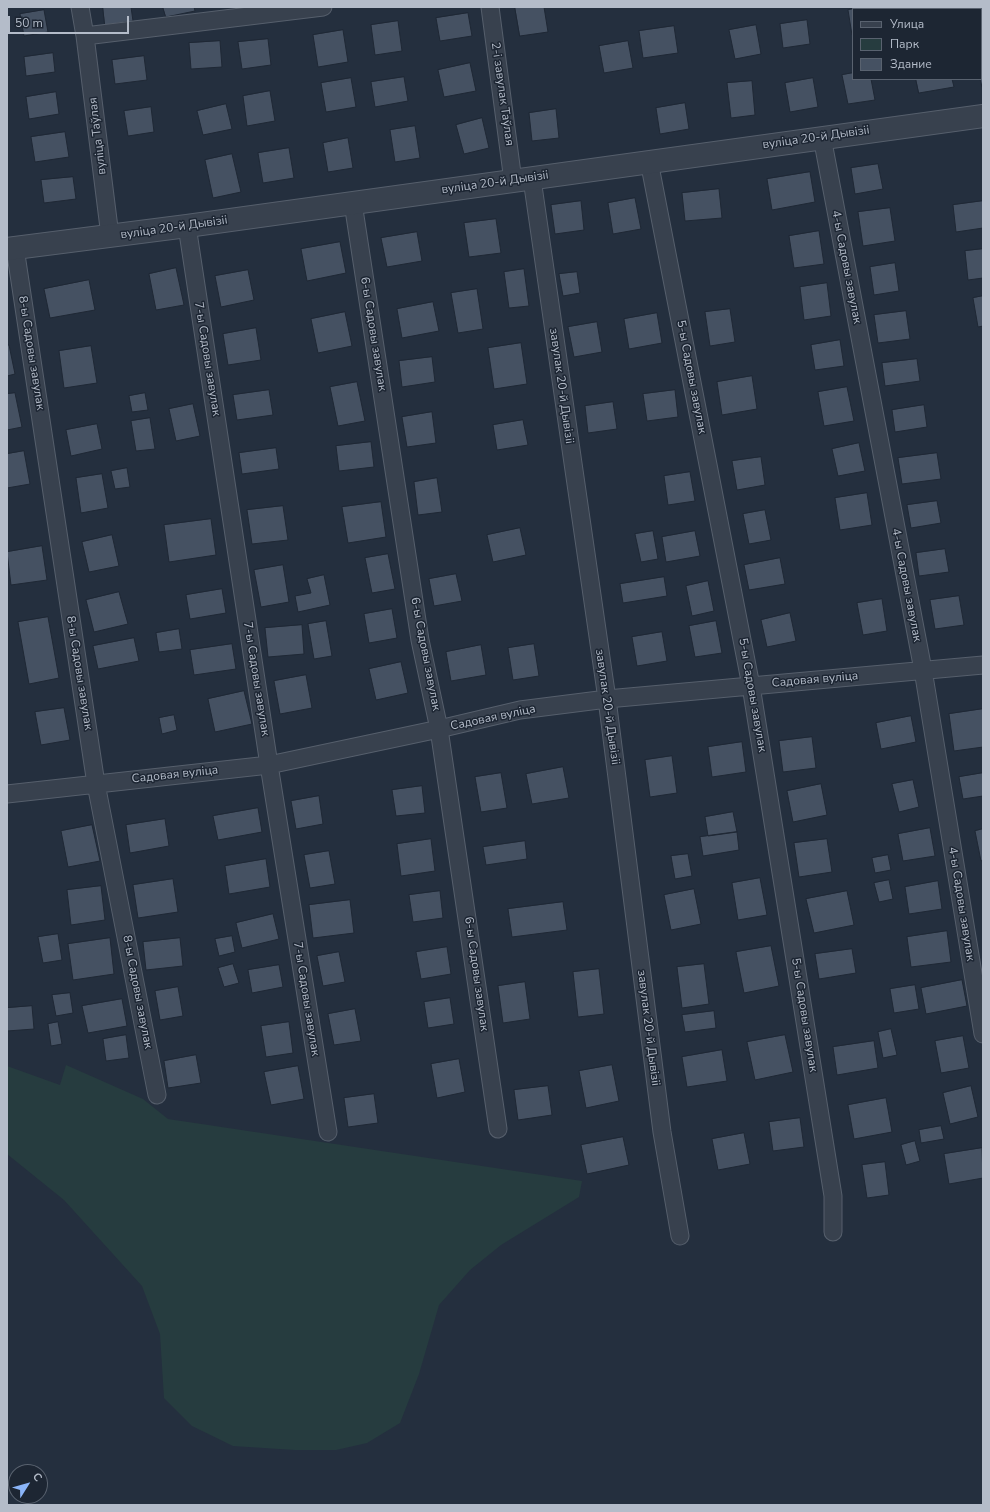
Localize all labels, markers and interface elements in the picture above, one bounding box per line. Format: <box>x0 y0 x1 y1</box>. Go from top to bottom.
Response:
scale bar <box>10 8 131 34</box>
legend <box>852 8 982 80</box>
text: 50 m <box>15 15 43 31</box>
text: Улица <box>890 16 924 32</box>
text: Парк <box>890 36 919 52</box>
street label: 2-і завулак Таўлая <box>488 41 516 147</box>
text: Здание <box>890 56 932 72</box>
street label: вуліца Таўлая <box>86 97 110 175</box>
street label: вуліца 20-й Дывізіі <box>762 123 870 153</box>
street label: вуліца 20-й Дывізіі <box>441 168 549 198</box>
street label: 4-ы Садовы завулак <box>828 209 864 325</box>
street label: вуліца 20-й Дывізіі <box>120 213 228 243</box>
street label: 6-ы Садовы завулак <box>357 276 389 392</box>
street label: 8-ы Садовы завулак <box>15 295 47 411</box>
street label: 7-ы Садовы завулак <box>191 301 223 417</box>
street label: 5-ы Садовы завулак <box>673 319 709 435</box>
street label: завулак 20-й Дывізіі <box>546 327 576 445</box>
street label: 4-ы Садовы завулак <box>888 527 924 643</box>
street label: 6-ы Садовы завулак <box>407 596 443 712</box>
street label: 8-ы Садовы завулак <box>63 615 95 731</box>
street label: 7-ы Садовы завулак <box>240 621 272 737</box>
street label: 5-ы Садовы завулак <box>735 637 769 753</box>
street label: завулак 20-й Дывізіі <box>592 648 622 766</box>
street label: Садовая вуліца <box>771 669 859 691</box>
street label: Садовая вуліца <box>449 702 537 734</box>
street label: Садовая вуліца <box>131 763 219 787</box>
street label: 4-ы Садовы завулак <box>945 846 977 962</box>
street label: 6-ы Садовы завулак <box>461 916 491 1032</box>
street label: 8-ы Садовы завулак <box>119 934 155 1050</box>
street label: 7-ы Садовы завулак <box>290 941 322 1057</box>
street label: 5-ы Садовы завулак <box>788 957 820 1073</box>
street label: завулак 20-й Дывізіі <box>634 969 662 1087</box>
north arrow <box>8 1464 48 1504</box>
text: С <box>29 1470 45 1485</box>

